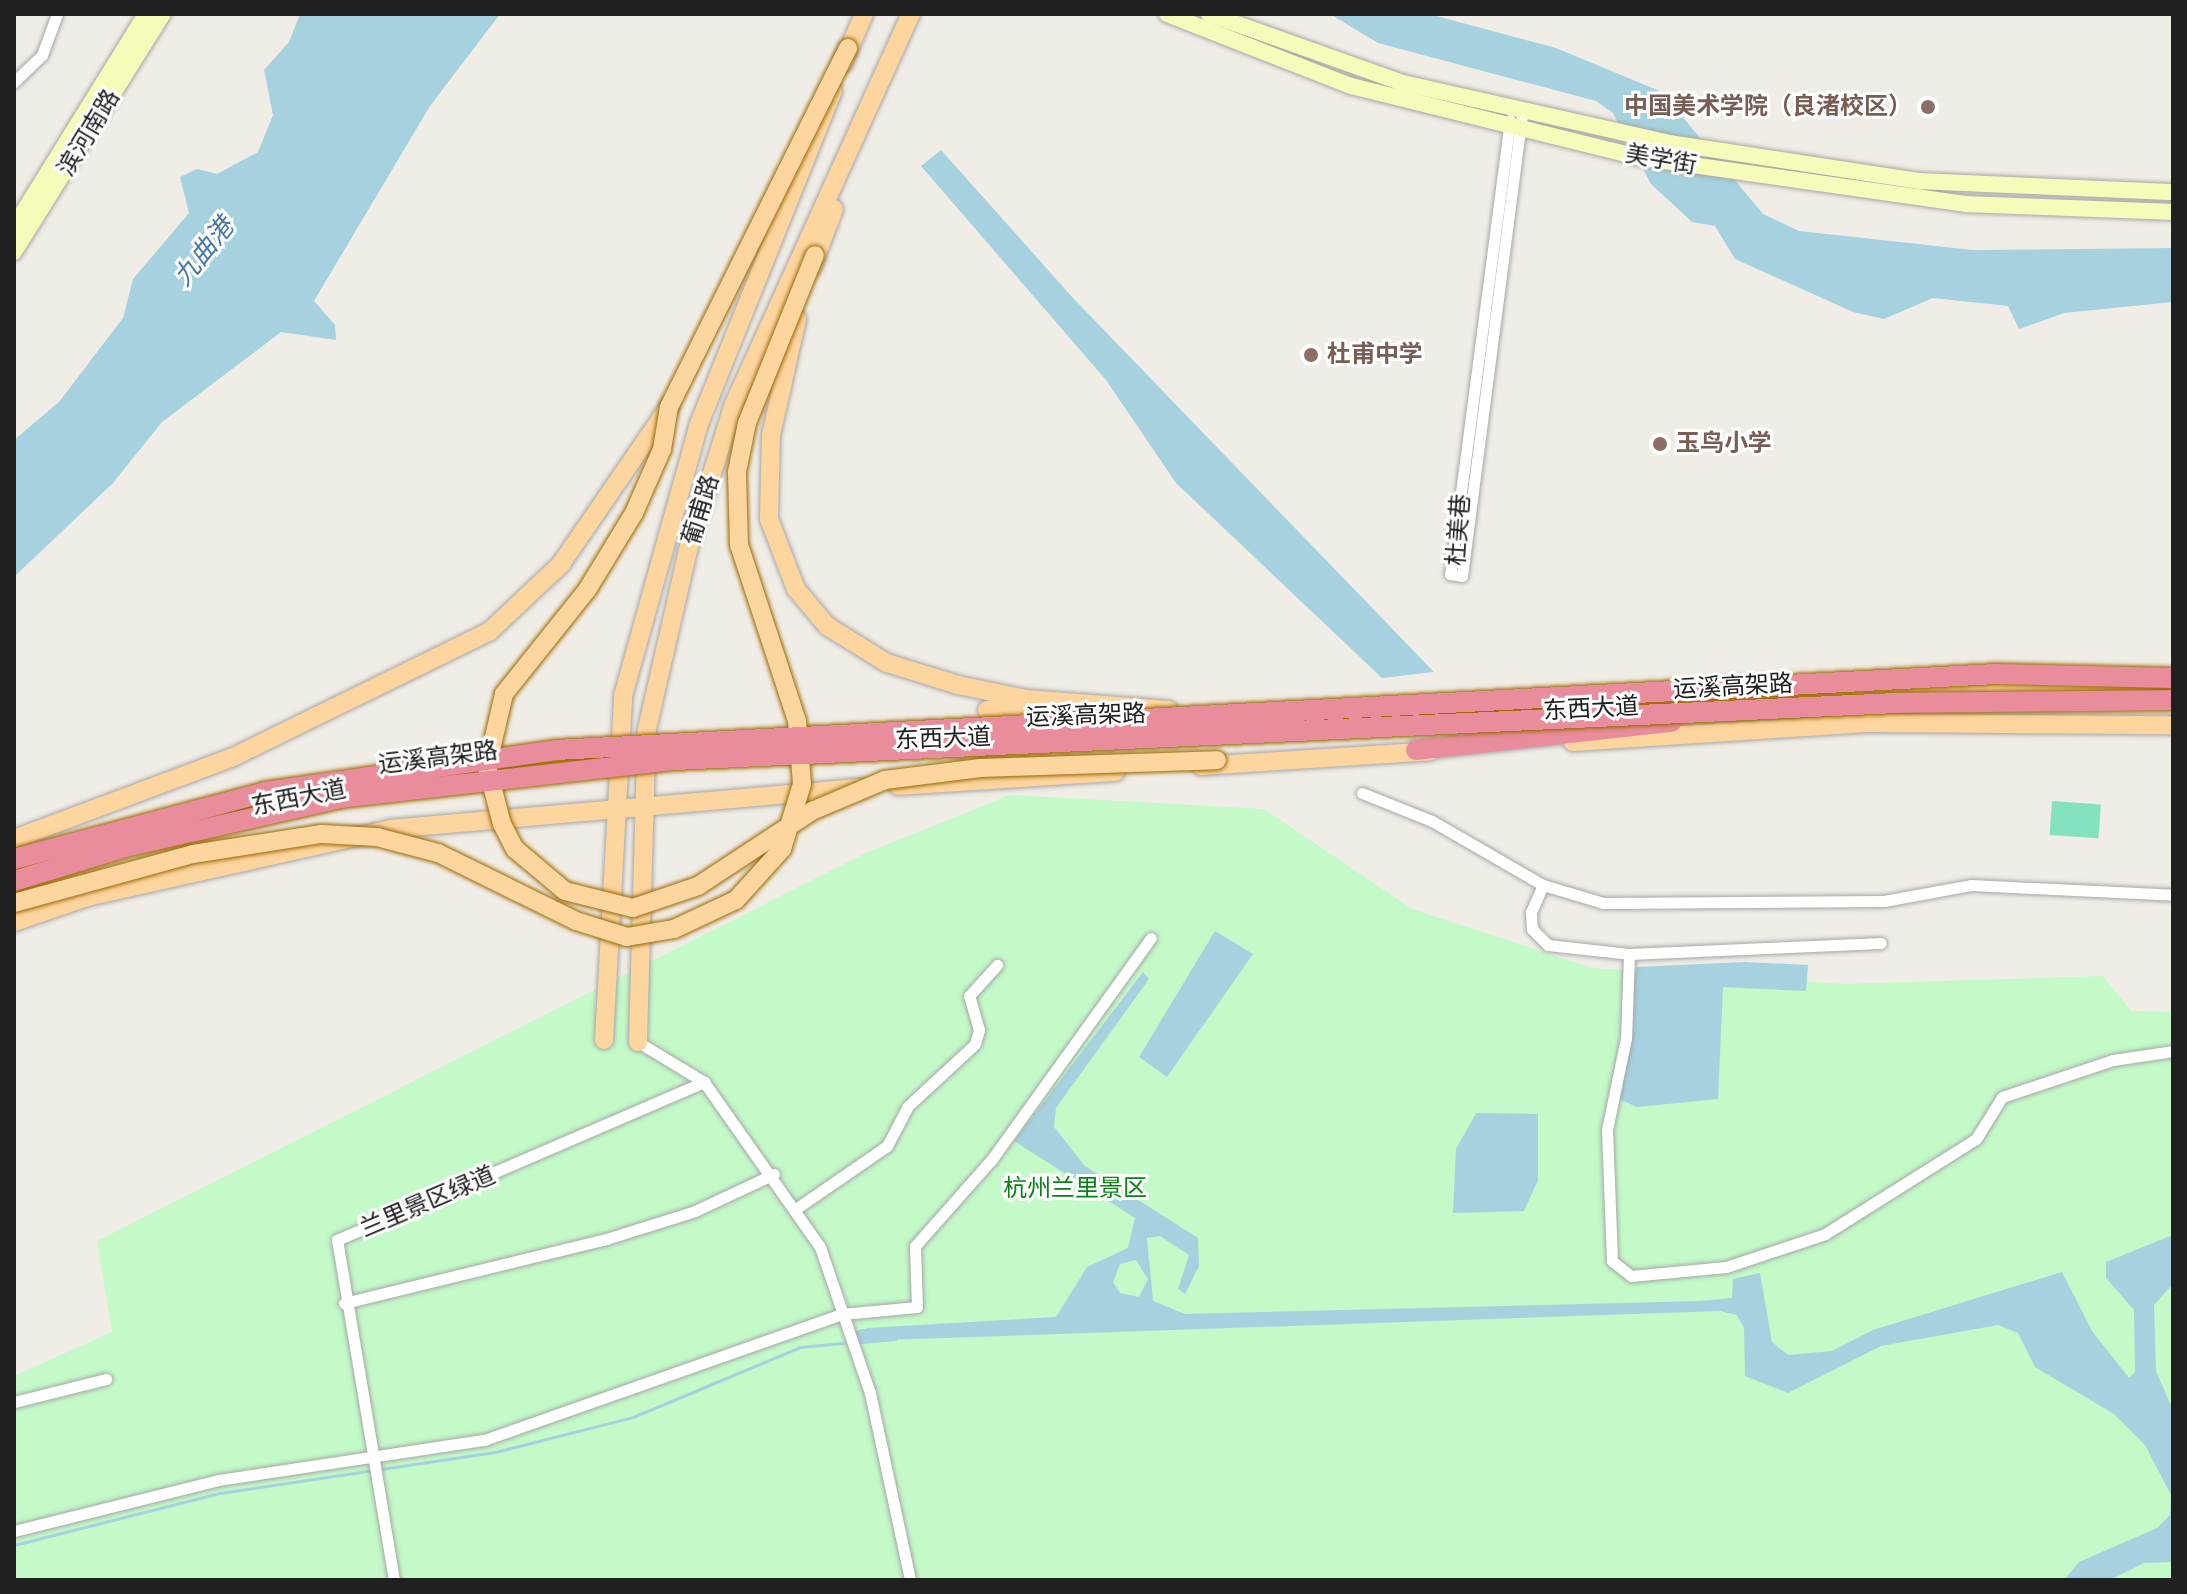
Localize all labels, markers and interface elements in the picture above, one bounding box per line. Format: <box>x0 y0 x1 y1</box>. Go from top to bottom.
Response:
street label: 滨河南路 <box>52 84 126 182</box>
place label: 中国美术学院（良渚校区） <box>1624 93 1912 121</box>
marker: 中国美术学院（良渚校区） <box>1919 98 1937 116</box>
street label: 美学街 <box>1623 140 1699 180</box>
water label: 九曲港 <box>167 212 241 292</box>
place label: 杜甫中学 <box>1327 341 1423 369</box>
marker: 杜甫中学 <box>1302 346 1320 364</box>
place label: 玉鸟小学 <box>1676 430 1772 458</box>
marker: 玉鸟小学 <box>1651 435 1669 453</box>
street label: 葡甫路 <box>677 471 725 549</box>
street label: 杜美巷 <box>1442 493 1476 567</box>
street label: 运溪高架路 <box>1672 669 1794 705</box>
street label: 东西大道 <box>1542 692 1640 726</box>
street label: 运溪高架路 <box>1026 700 1146 732</box>
street label: 东西大道 <box>895 723 991 755</box>
street label: 运溪高架路 <box>377 736 499 780</box>
street label: 东西大道 <box>249 775 349 821</box>
street label: 兰里景区绿道 <box>356 1161 500 1243</box>
park label: 杭州兰里景区 <box>1003 1175 1147 1203</box>

